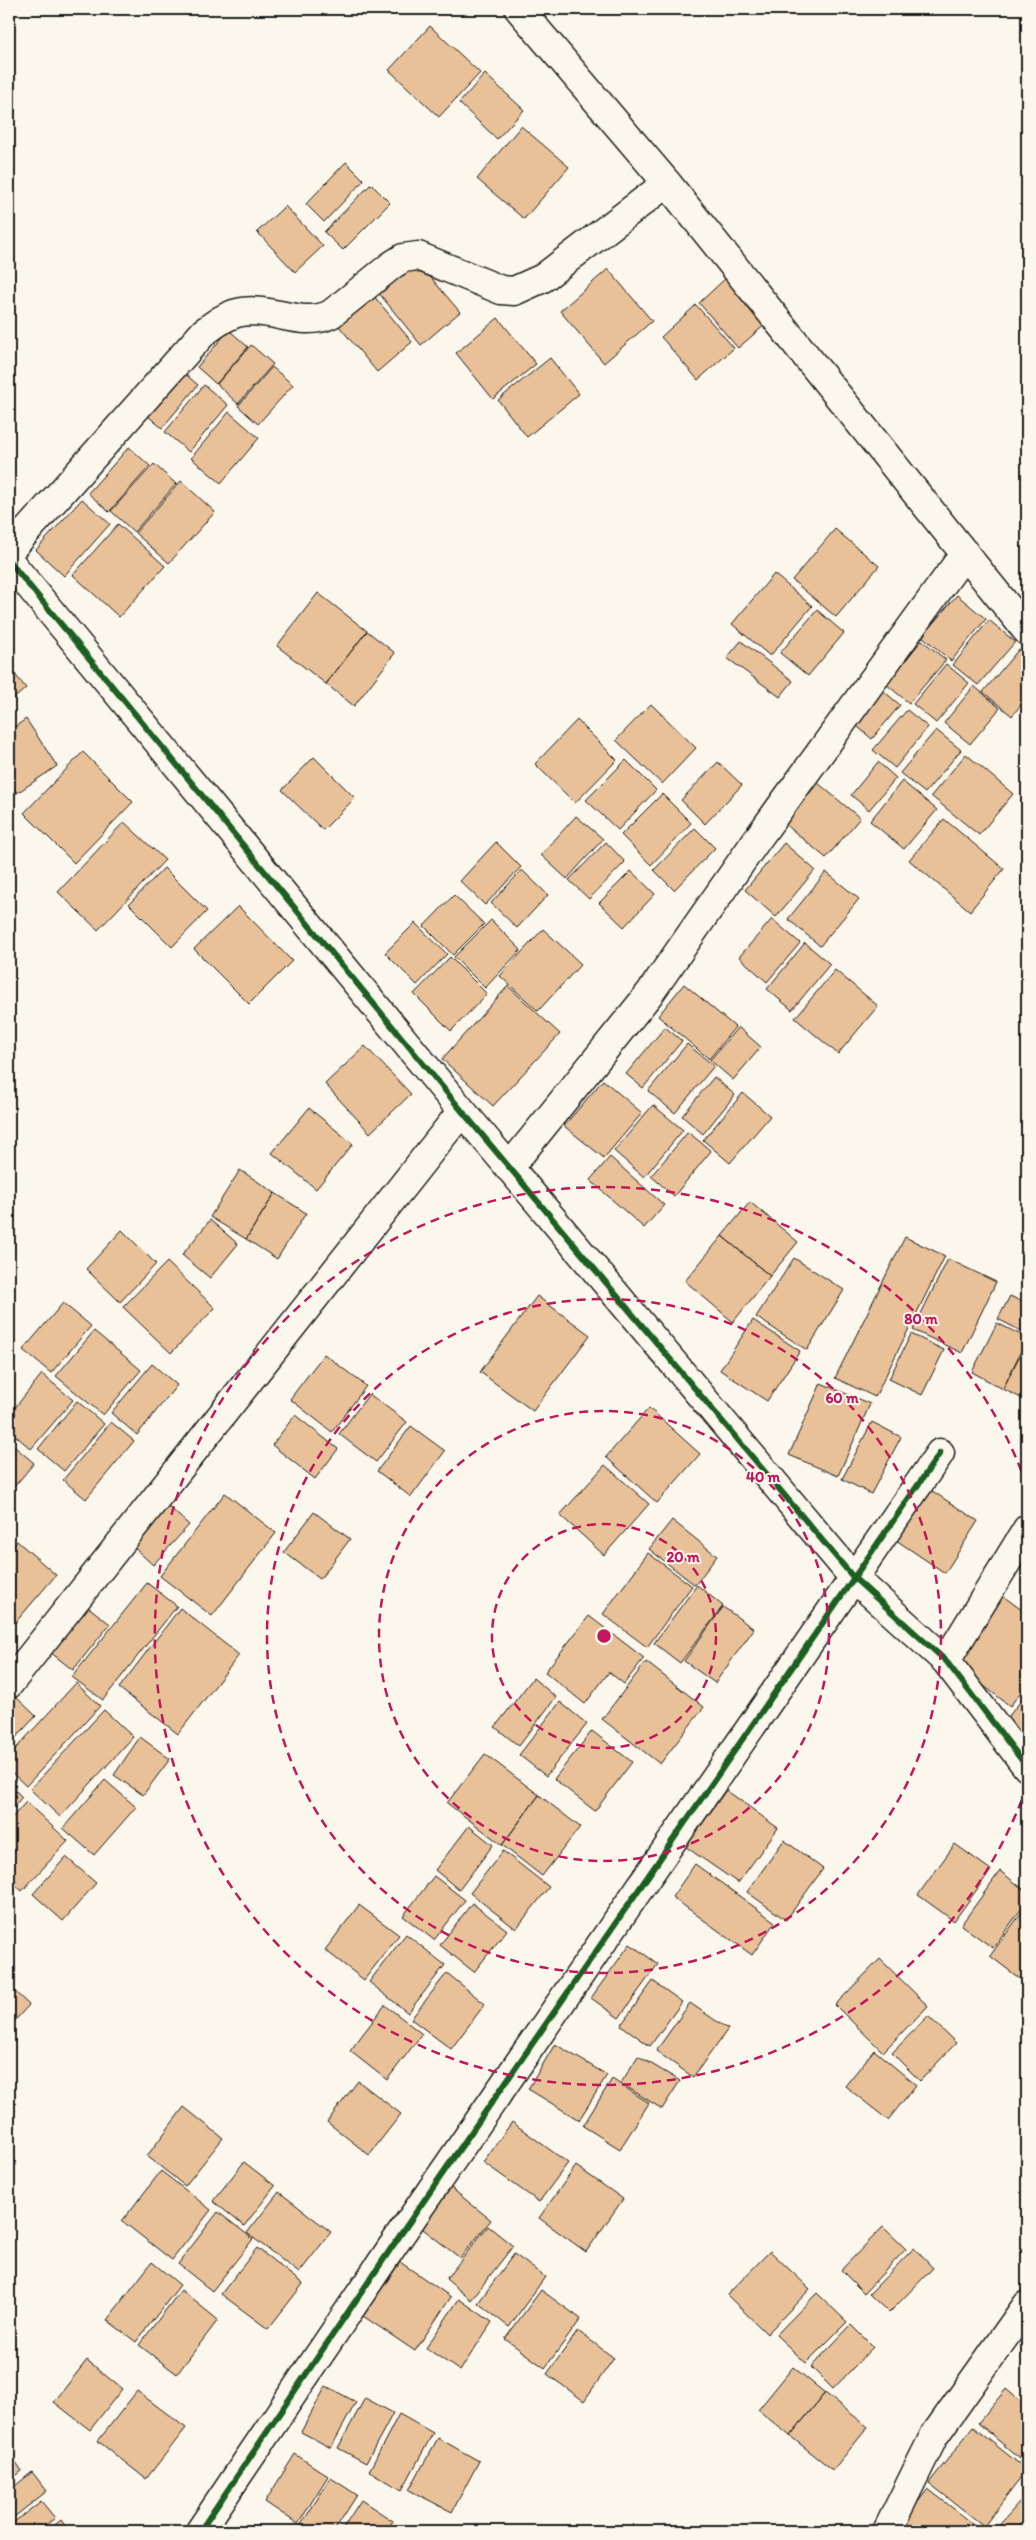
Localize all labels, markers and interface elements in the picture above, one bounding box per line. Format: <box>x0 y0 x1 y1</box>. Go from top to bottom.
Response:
text: 80 m <box>904 1310 938 1328</box>
text: 60 m <box>825 1389 859 1407</box>
text: 40 m <box>746 1468 781 1486</box>
text: 20 m <box>666 1548 700 1566</box>
centre of rings <box>595 1627 613 1645</box>

